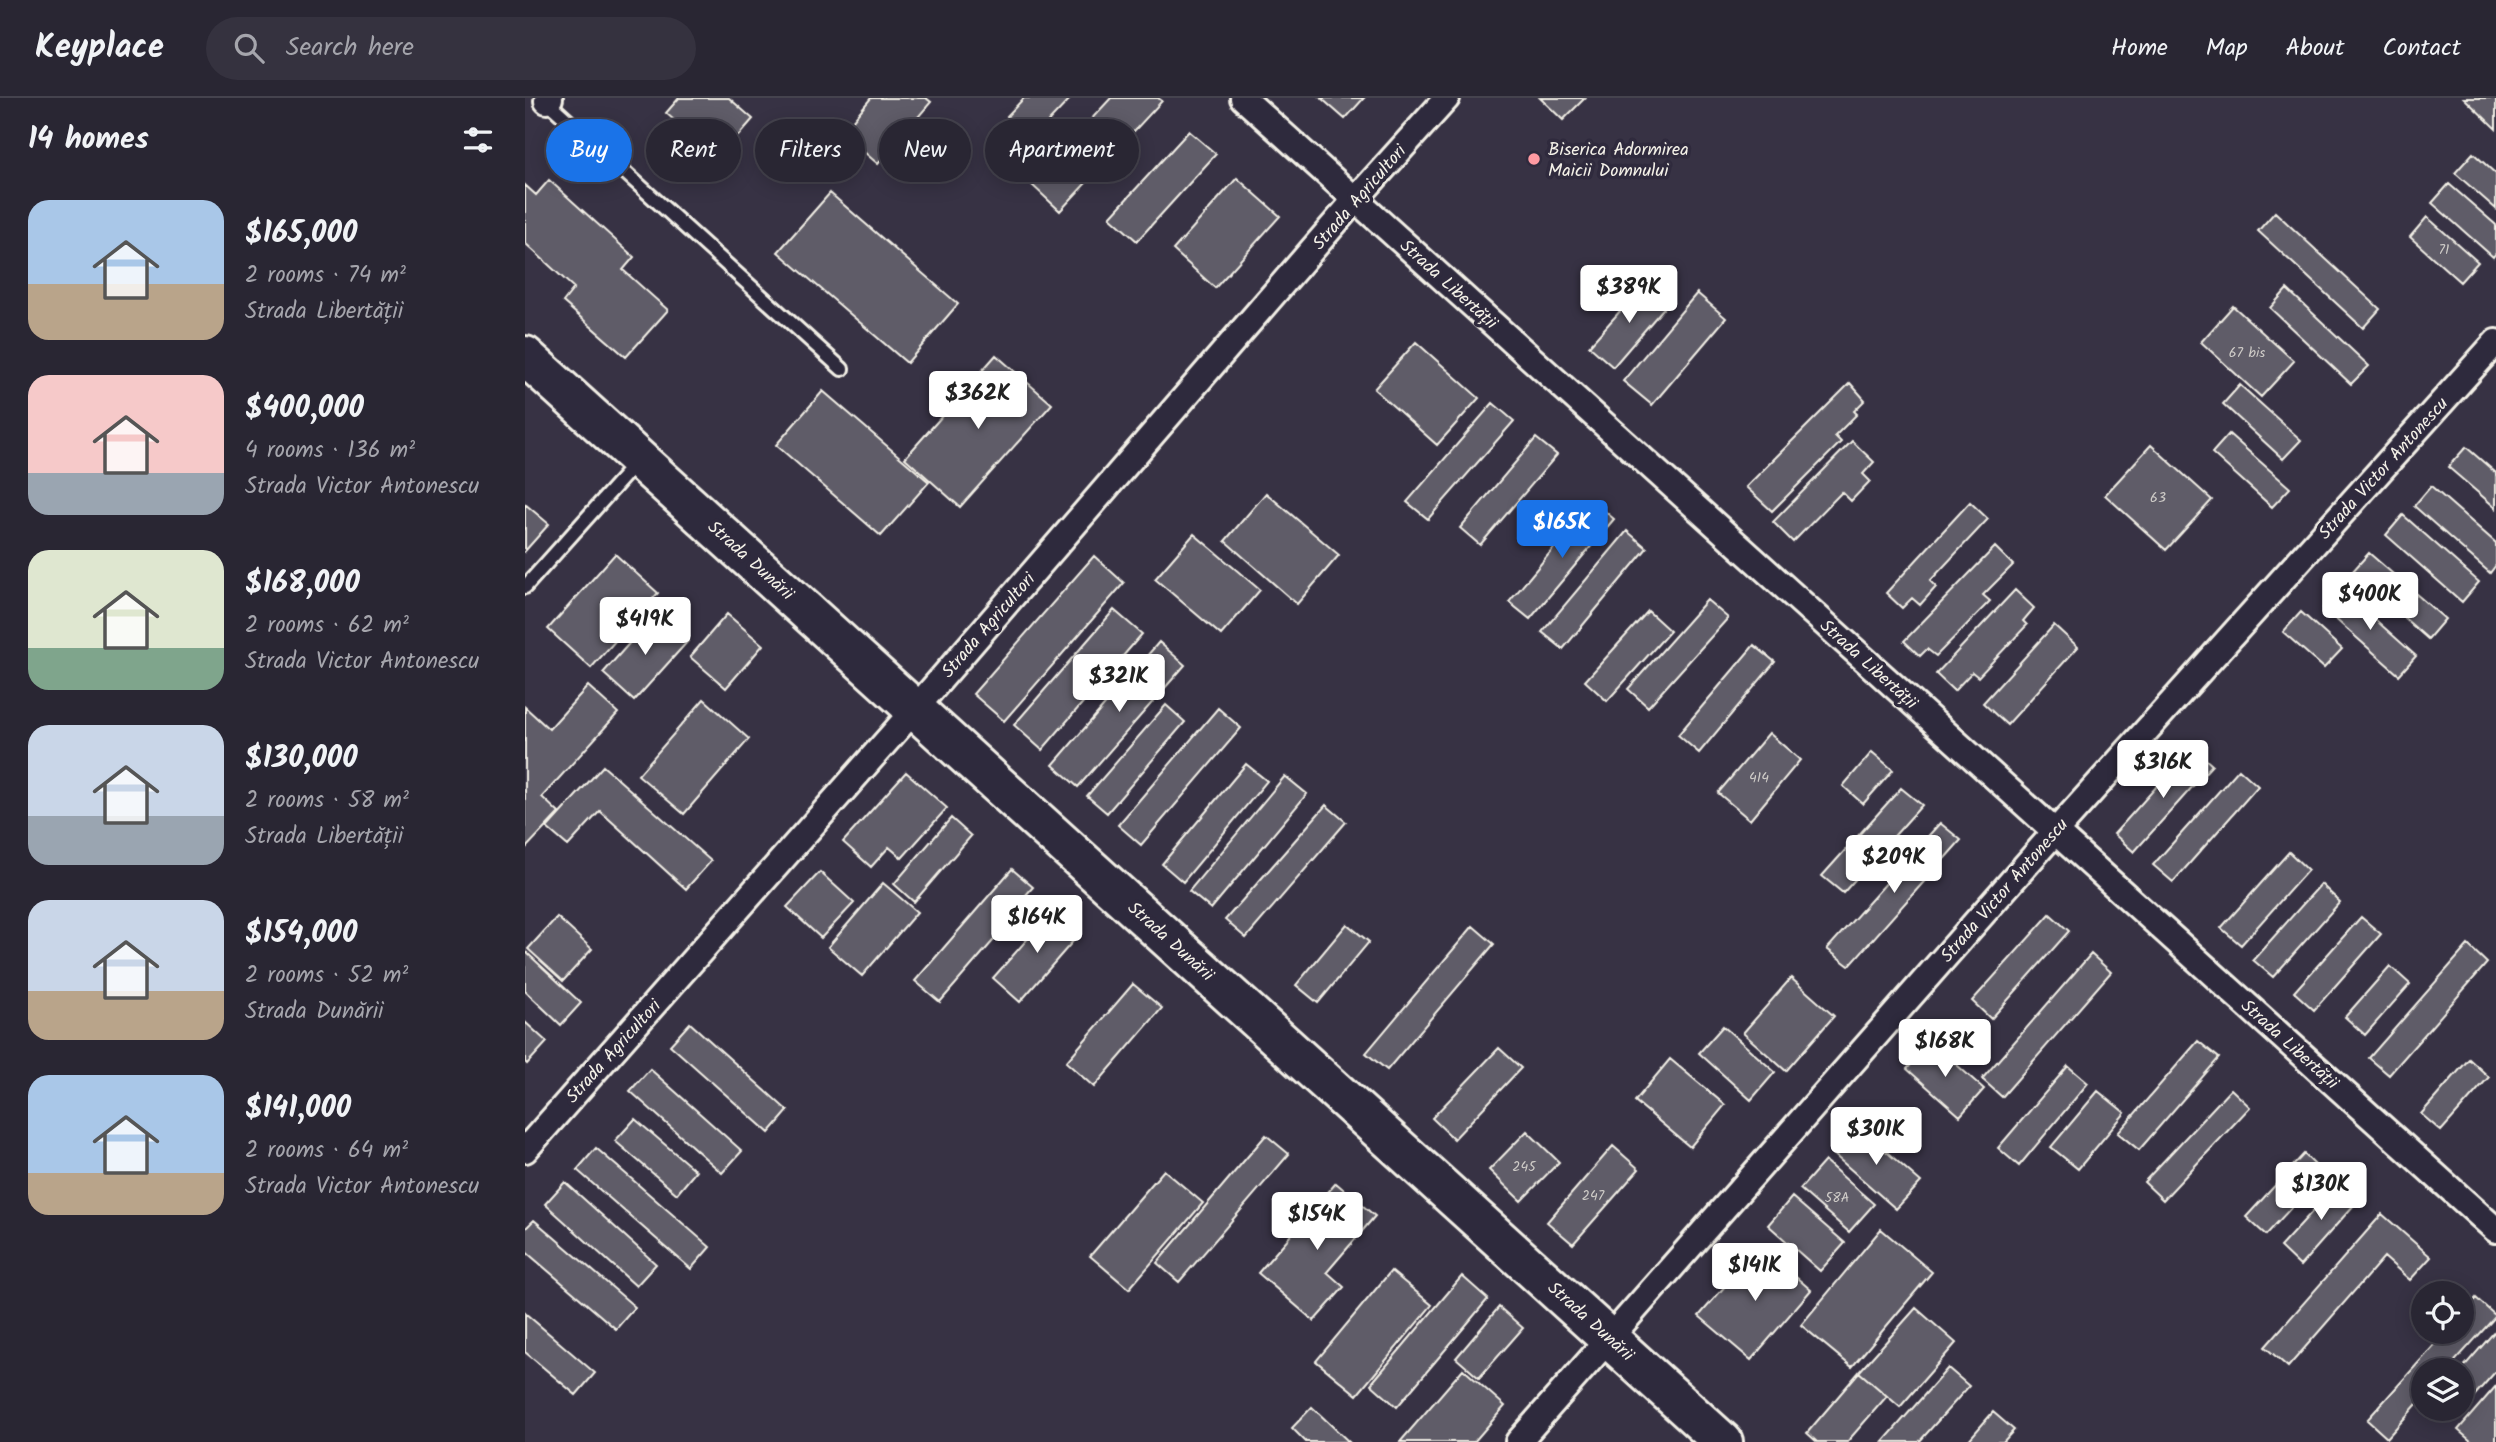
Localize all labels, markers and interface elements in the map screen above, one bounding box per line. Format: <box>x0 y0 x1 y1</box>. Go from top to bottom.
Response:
search box <box>206 17 696 80</box>
text: Keyplace <box>35 22 164 75</box>
text: Search here <box>286 27 414 69</box>
icon: search <box>230 29 268 67</box>
text: Home <box>2111 29 2168 68</box>
text: Map <box>2206 29 2248 68</box>
text: About <box>2286 29 2344 68</box>
text: Contact <box>2382 29 2461 68</box>
text: 14 homes <box>28 116 149 164</box>
chip: Buy <box>546 119 632 182</box>
chip: Rent <box>646 119 741 182</box>
chip: Filters <box>755 119 865 182</box>
chip: New <box>879 119 971 182</box>
chip: Apartment <box>985 119 1139 182</box>
icon: filters <box>459 121 497 159</box>
place label: Biserica Adormirea Maicii Domnului <box>1548 136 1689 186</box>
street label: Strada Agricultori <box>1306 138 1415 257</box>
marker: Biserica Adormirea Maicii Domnului <box>1526 151 1542 167</box>
text: $165,000 <box>245 210 357 258</box>
icon: home <box>84 228 168 312</box>
street label: Strada Libertății <box>1392 233 1504 338</box>
house number: 71 <box>2439 239 2449 261</box>
text: 2 rooms · 74 m² <box>245 258 406 294</box>
pin: $389K <box>1580 266 1678 325</box>
text: $389K <box>1596 270 1662 306</box>
text: Strada Libertății <box>245 294 403 330</box>
house number: 67 bis <box>2229 342 2265 364</box>
pin: $362K <box>929 372 1027 431</box>
text: $362K <box>945 376 1011 412</box>
text: $400,000 <box>245 385 364 433</box>
street label: Strada Victor Antonescu <box>2312 391 2456 547</box>
icon: home <box>84 403 168 487</box>
text: 4 rooms · 136 m² <box>245 433 415 469</box>
text: Strada Victor Antonescu <box>245 469 479 505</box>
house number: 63 <box>2150 487 2166 509</box>
pin: $165K <box>1513 500 1611 560</box>
text: $165K <box>1533 505 1591 541</box>
street label: Strada Dunării <box>700 514 801 609</box>
text: $168,000 <box>245 560 360 608</box>
street label: Strada Agricultori <box>935 566 1044 685</box>
pin: $400K <box>2321 573 2419 632</box>
text: $400K <box>2338 577 2402 613</box>
icon: home <box>84 578 168 662</box>
pin: $419K <box>596 598 694 657</box>
text: $419K <box>616 602 674 638</box>
text: 2 rooms · 62 m² <box>245 608 409 644</box>
street label: Strada Libertății <box>1812 613 1924 718</box>
text: Strada Victor Antonescu <box>245 644 479 680</box>
pin: $321K <box>1070 654 1168 714</box>
text: $321K <box>1089 659 1149 695</box>
text: $130,000 <box>245 735 358 783</box>
pin: $316K <box>2114 740 2212 800</box>
text: $316K <box>2133 745 2193 781</box>
icon: home <box>84 753 168 837</box>
house number: 414 <box>1749 767 1769 789</box>
text: 2 rooms · 58 m² <box>245 783 409 819</box>
street label: Strada Victor Antonescu <box>1934 812 2076 970</box>
text: Strada Libertății <box>245 819 403 855</box>
pin: $209K <box>1845 836 1943 895</box>
text: $209K <box>1862 840 1926 876</box>
street label: Strada Dunării <box>1120 895 1221 990</box>
pin: $164K <box>988 896 1086 955</box>
text: $164K <box>1007 900 1067 936</box>
text: $154,000 <box>245 910 357 958</box>
icon: home <box>84 928 168 1012</box>
text: 2 rooms · 52 m² <box>245 958 408 994</box>
street label: Strada Agricultori <box>559 993 669 1111</box>
street label: Strada Libertății <box>2233 993 2345 1098</box>
text: Strada Dunării <box>245 994 384 1030</box>
pin: $168K <box>1896 1020 1994 1079</box>
text: $168K <box>1915 1024 1975 1060</box>
text: $141,000 <box>245 1085 351 1133</box>
icon: home <box>84 1103 168 1187</box>
pin: $301K <box>1827 1108 1925 1167</box>
text: $301K <box>1847 1112 1905 1148</box>
text: 2 rooms · 64 m² <box>245 1133 408 1169</box>
house number: 245 <box>1512 1156 1537 1178</box>
pin: $130K <box>2272 1162 2370 1222</box>
text: $130K <box>2292 1167 2350 1203</box>
text: Strada Victor Antonescu <box>245 1169 479 1205</box>
house number: 247 <box>1582 1185 1605 1207</box>
house number: 58A <box>1825 1187 1849 1209</box>
pin: $154K <box>1268 1192 1366 1252</box>
text: $154K <box>1288 1197 1346 1233</box>
pin: $141K <box>1706 1244 1804 1303</box>
text: $141K <box>1728 1248 1782 1284</box>
street label: Strada Dunării <box>1540 1275 1641 1370</box>
map controls <box>2411 1281 2474 1421</box>
button: locate <box>2411 1281 2474 1344</box>
button: layers <box>2411 1358 2474 1421</box>

